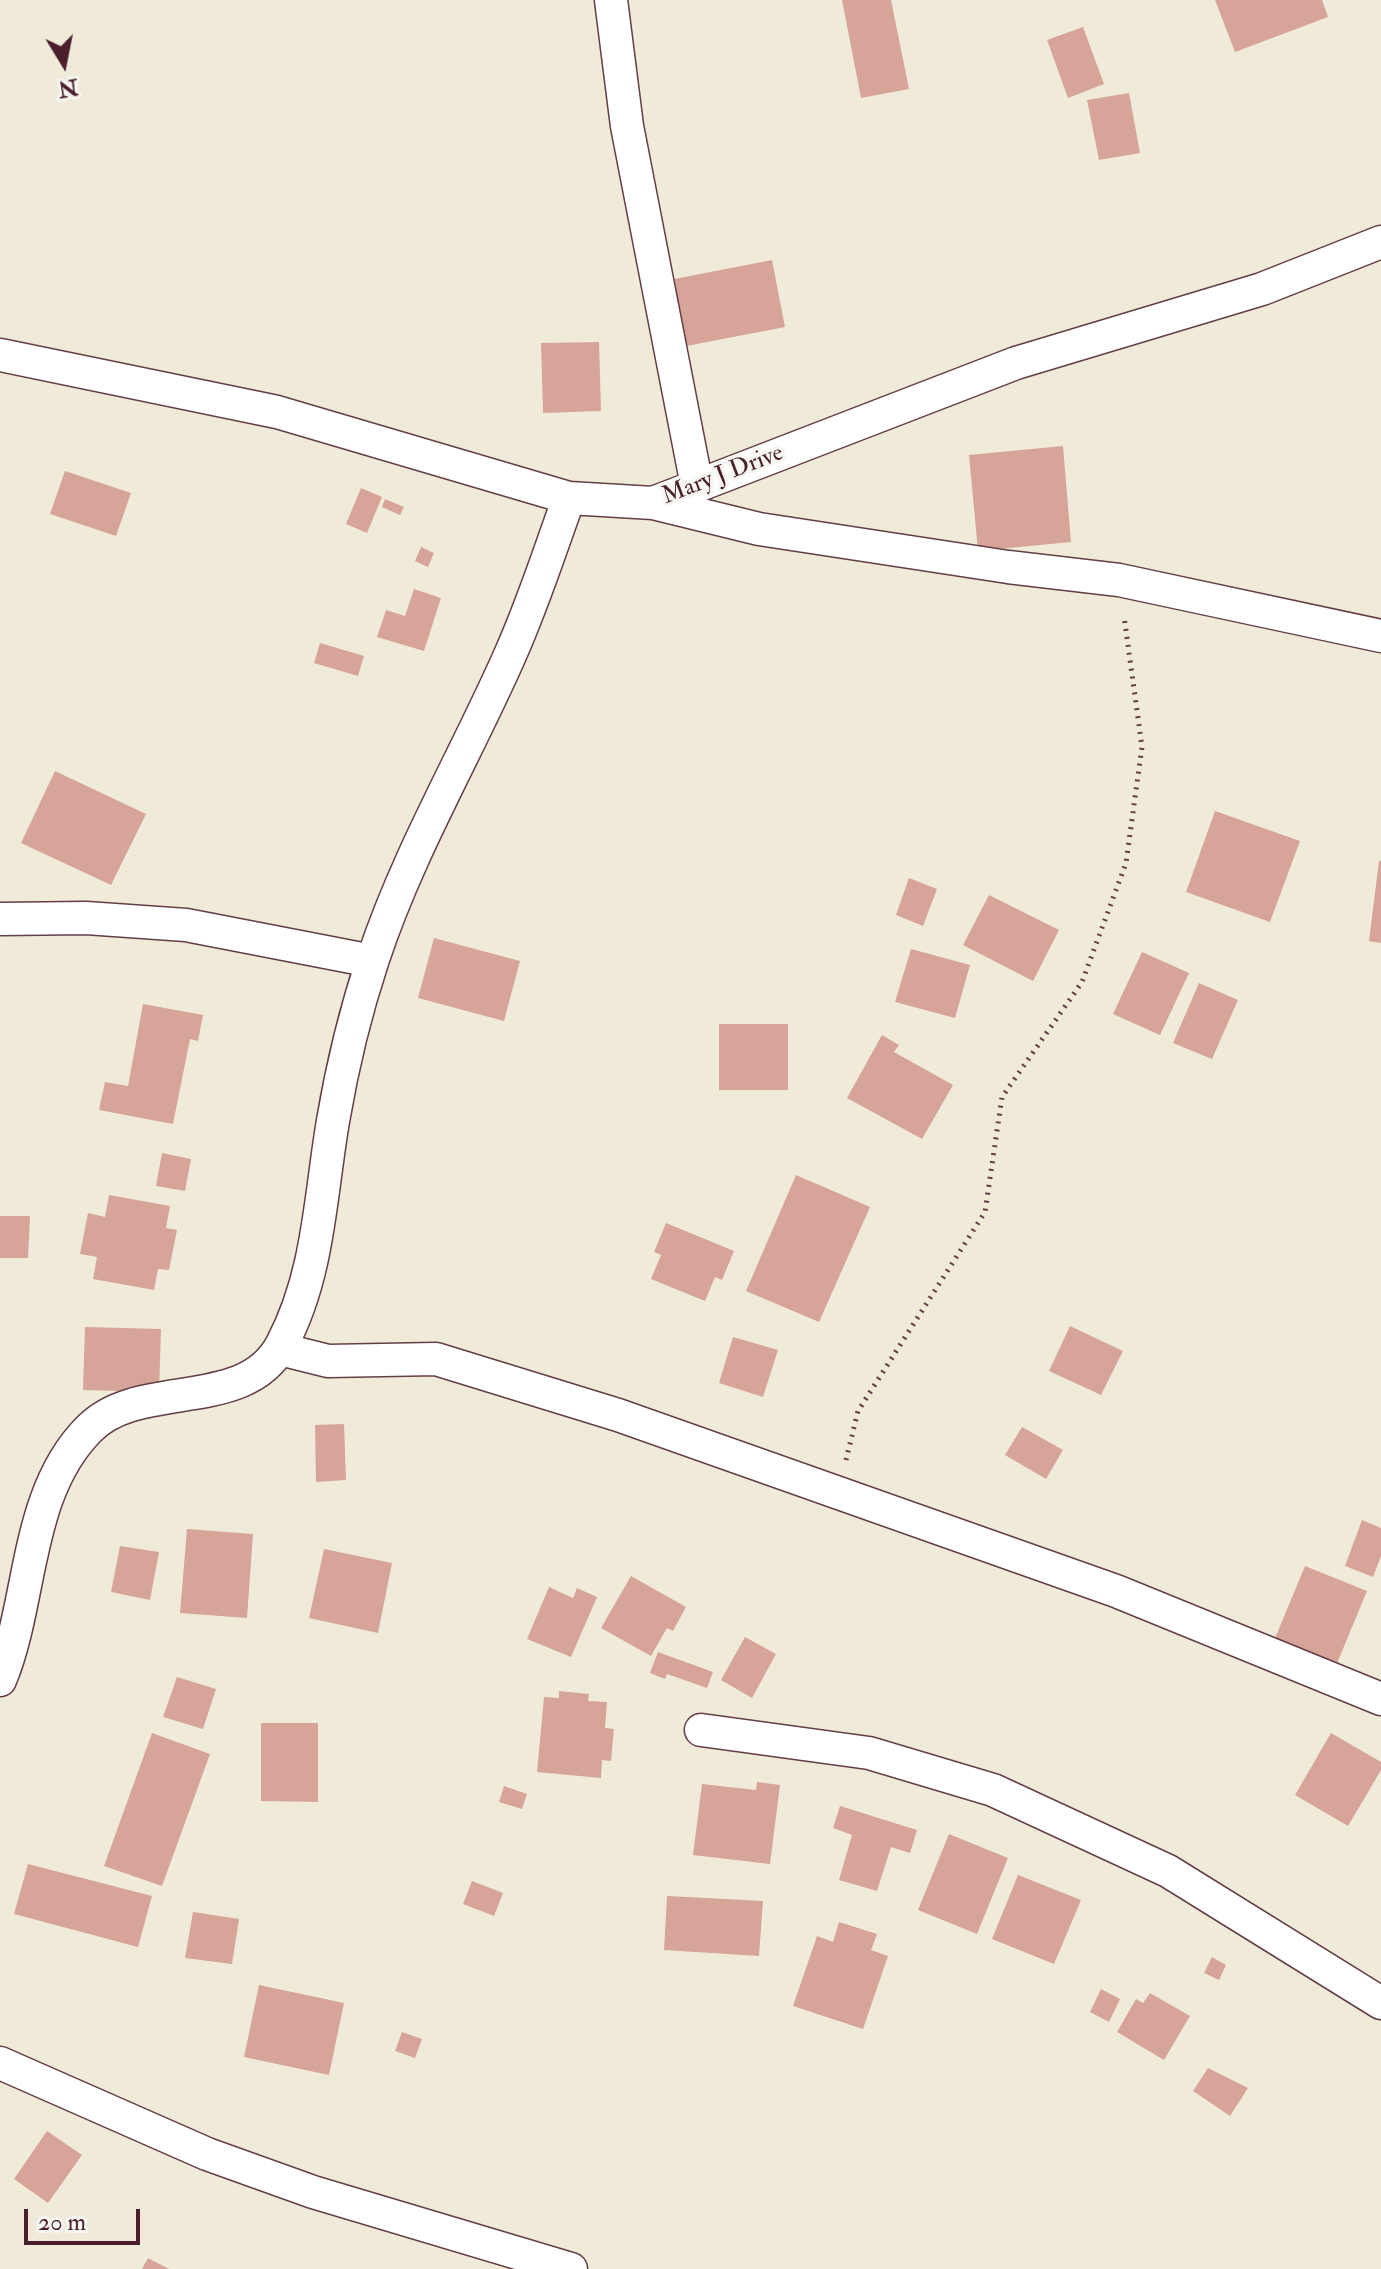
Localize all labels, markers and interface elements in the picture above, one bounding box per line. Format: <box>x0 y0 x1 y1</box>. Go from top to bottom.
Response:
north arrow <box>24 24 104 104</box>
text: N <box>56 72 80 103</box>
street label: Mary J Drive <box>658 440 788 512</box>
scale bar <box>28 2193 144 2243</box>
text: 20 m <box>38 2207 86 2238</box>

